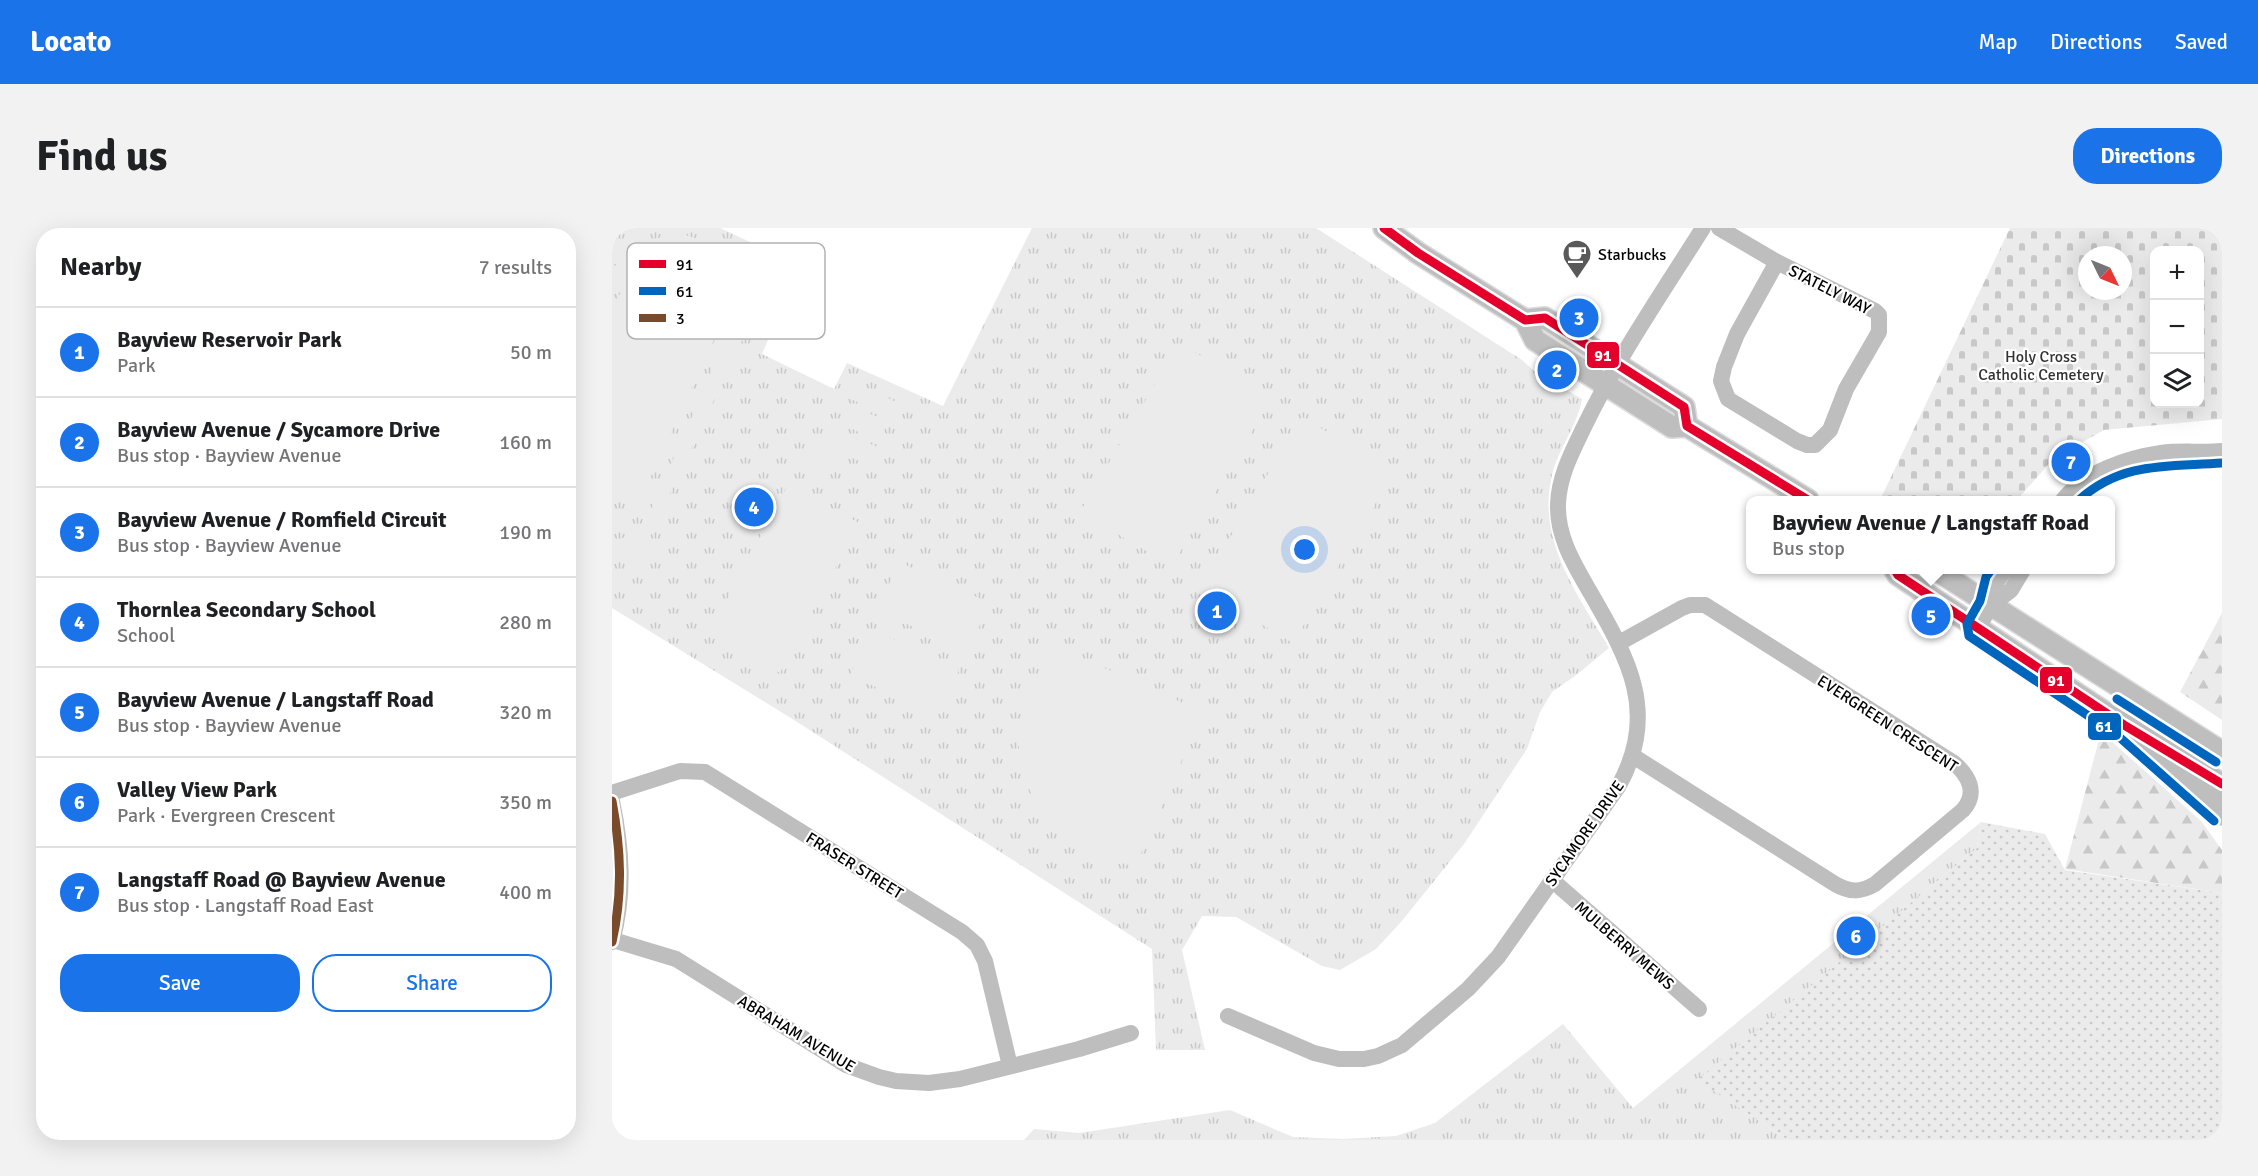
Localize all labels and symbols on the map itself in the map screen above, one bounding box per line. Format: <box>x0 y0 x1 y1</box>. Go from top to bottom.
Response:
cafe icon: Starbucks <box>1561 238 1593 280</box>
legend <box>627 243 825 339</box>
place label: Starbucks <box>1598 245 1666 265</box>
north arrow <box>2078 246 2132 300</box>
text: 91 <box>676 255 693 275</box>
street label: STATELY WAY <box>1785 261 1874 319</box>
text: 61 <box>676 282 693 302</box>
pin: 3 <box>1560 296 1598 340</box>
text: 3 <box>676 309 685 329</box>
line badge: 91 <box>1586 341 1620 369</box>
text: 91 <box>1594 346 1612 366</box>
park label: Holy Cross Catholic Cemetery <box>1978 347 2104 385</box>
pin: 2 <box>1538 348 1576 392</box>
pin: 7 <box>2052 440 2090 484</box>
pin: 4 <box>734 484 774 530</box>
your location <box>1290 535 1319 564</box>
pin: 1 <box>1198 588 1236 634</box>
pin: 5 <box>1912 594 1950 638</box>
line badge: 91 <box>2039 666 2073 694</box>
street label: EVERGREEN CRESCENT <box>1813 671 1962 777</box>
text: 91 <box>2047 671 2065 691</box>
line badge: 61 <box>2087 712 2122 741</box>
text: 61 <box>2095 717 2113 737</box>
street label: SYCAMORE DRIVE <box>1541 777 1629 890</box>
street label: FRASER STREET <box>802 828 907 904</box>
street label: MULBERRY MEWS <box>1571 897 1678 994</box>
pin: 6 <box>1836 914 1876 958</box>
street label: ABRAHAM AVENUE <box>734 991 859 1077</box>

